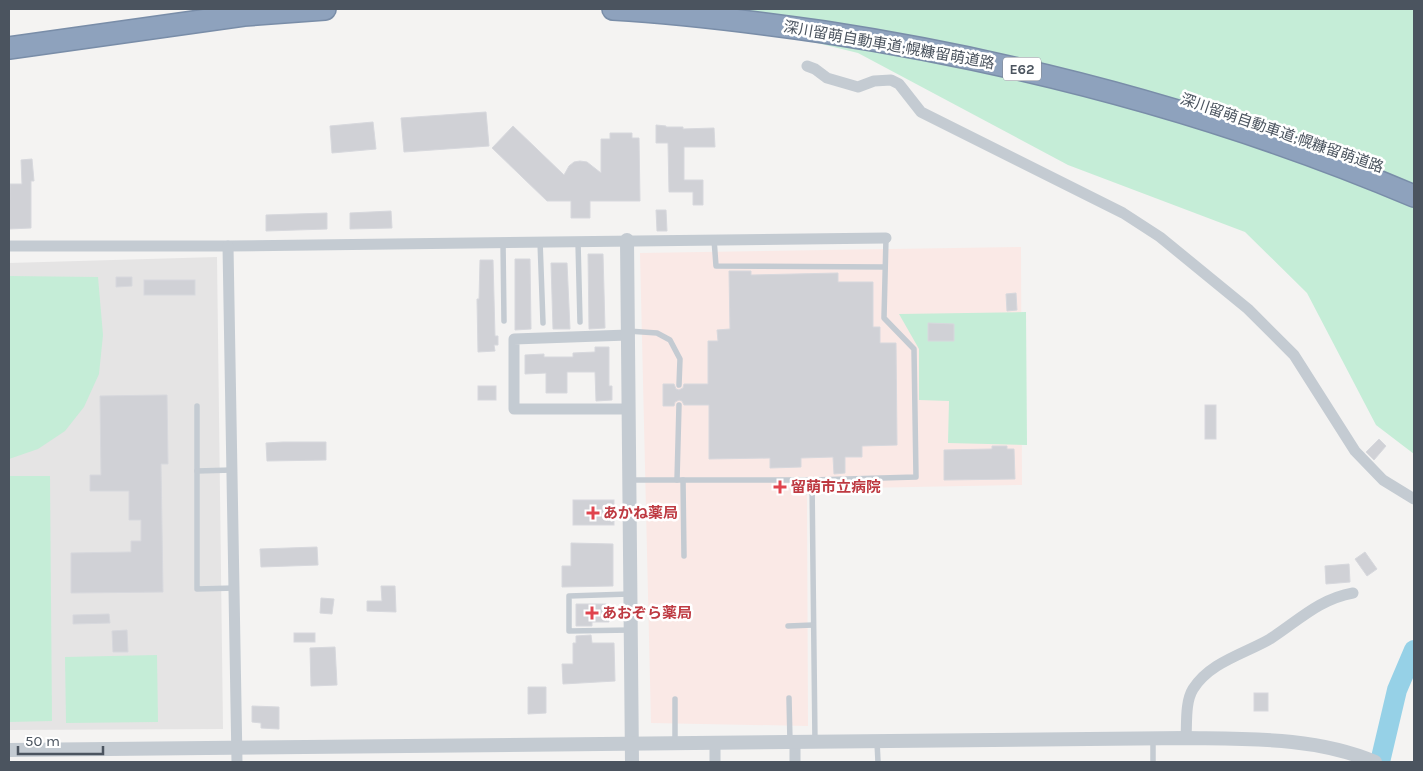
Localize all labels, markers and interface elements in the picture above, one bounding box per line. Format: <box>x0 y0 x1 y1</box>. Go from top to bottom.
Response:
street label: 深川留萌自動車道;幌糠留萌道路 <box>782 18 996 72</box>
road number: E62 <box>1003 58 1041 80</box>
street label: 深川留萌自動車道;幌糠留萌道路 <box>1178 90 1386 176</box>
place label: 留萌市立病院 <box>791 478 881 496</box>
marker: 留萌市立病院 <box>773 480 787 494</box>
place label: あかね薬局 <box>603 504 678 522</box>
marker: あかね薬局 <box>587 507 599 519</box>
place label: あおぞら薬局 <box>602 604 692 622</box>
marker: あおぞら薬局 <box>586 607 598 619</box>
scale bar <box>18 724 102 756</box>
text: 50 m <box>25 732 60 750</box>

